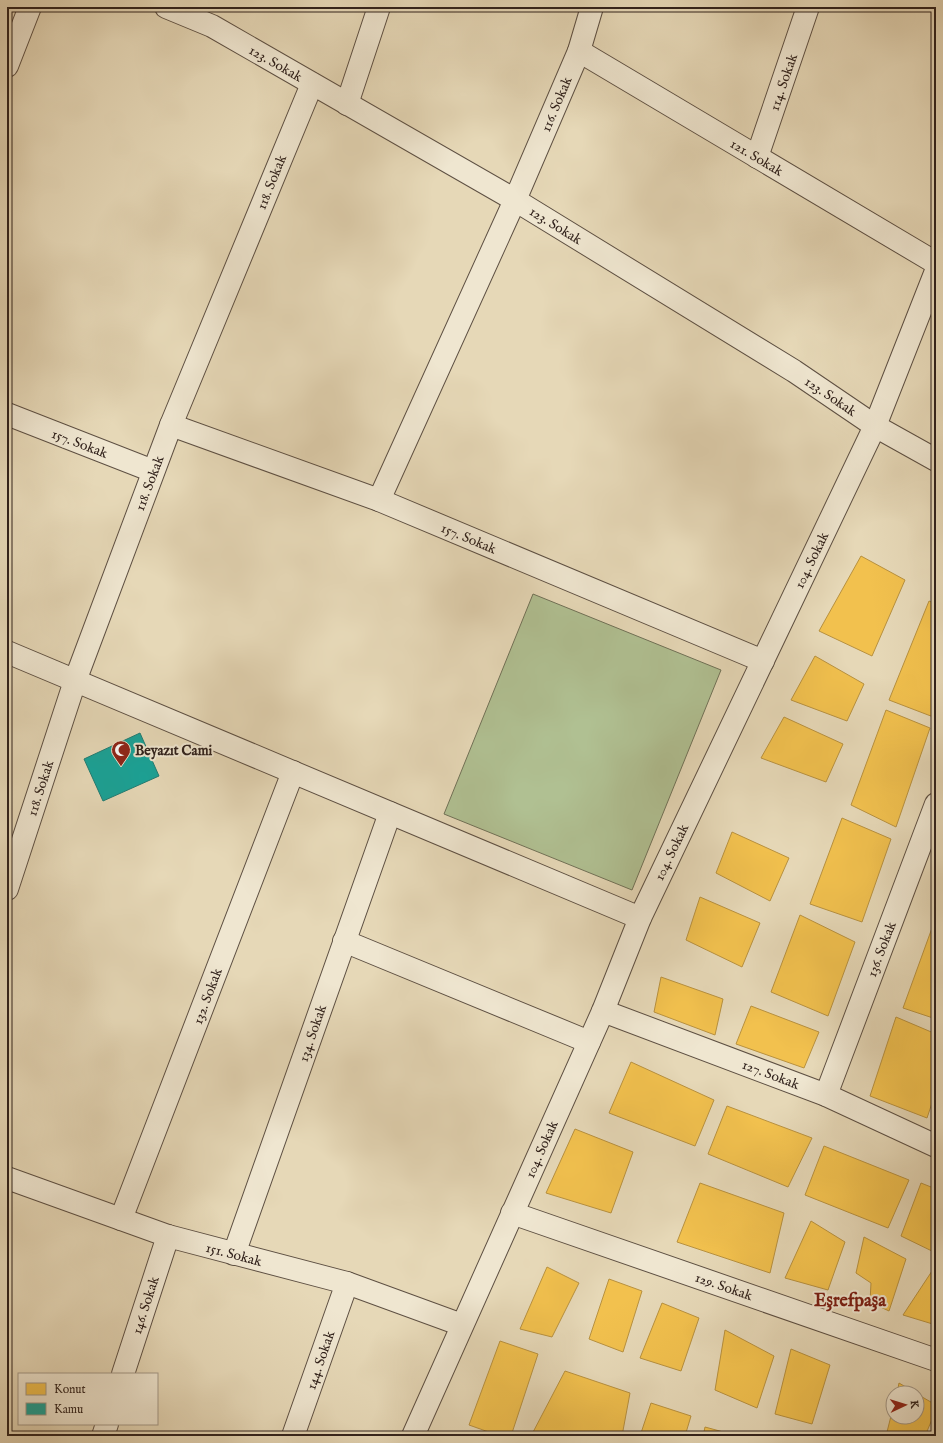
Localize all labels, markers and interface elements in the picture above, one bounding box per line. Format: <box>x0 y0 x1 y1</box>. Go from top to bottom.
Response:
street label: 123. Sokak <box>246 41 306 87</box>
street label: 114. Sokak <box>766 51 802 113</box>
street label: 116. Sokak <box>537 74 577 135</box>
street label: 121. Sokak <box>727 135 787 181</box>
street label: 118. Sokak <box>253 152 291 212</box>
street label: 123. Sokak <box>526 203 586 249</box>
street label: 123. Sokak <box>801 373 860 421</box>
street label: 157. Sokak <box>49 425 111 463</box>
street label: 118. Sokak <box>131 453 169 514</box>
street label: 157. Sokak <box>438 519 500 559</box>
street label: 104. Sokak <box>790 529 834 592</box>
mosque icon: Beyazıt Cami <box>110 739 132 767</box>
place label: Beyazıt Cami <box>135 742 212 760</box>
street label: 118. Sokak <box>23 758 59 819</box>
street label: 104. Sokak <box>650 821 694 884</box>
street label: 136. Sokak <box>863 919 901 980</box>
street label: 132. Sokak <box>189 965 227 1027</box>
street label: 134. Sokak <box>295 1002 331 1064</box>
street label: 127. Sokak <box>739 1056 802 1094</box>
street label: 104. Sokak <box>521 1117 563 1181</box>
street label: 151. Sokak <box>204 1239 264 1271</box>
street label: 129. Sokak <box>693 1269 755 1305</box>
street label: 146. Sokak <box>128 1274 164 1337</box>
district label: Eşrefpaşa <box>814 1290 887 1313</box>
street label: 144. Sokak <box>303 1328 340 1392</box>
legend <box>18 1373 158 1425</box>
text: Konut <box>54 1382 86 1397</box>
north arrow <box>885 1385 925 1425</box>
text: K <box>907 1400 921 1410</box>
text: Kamu <box>54 1402 83 1417</box>

